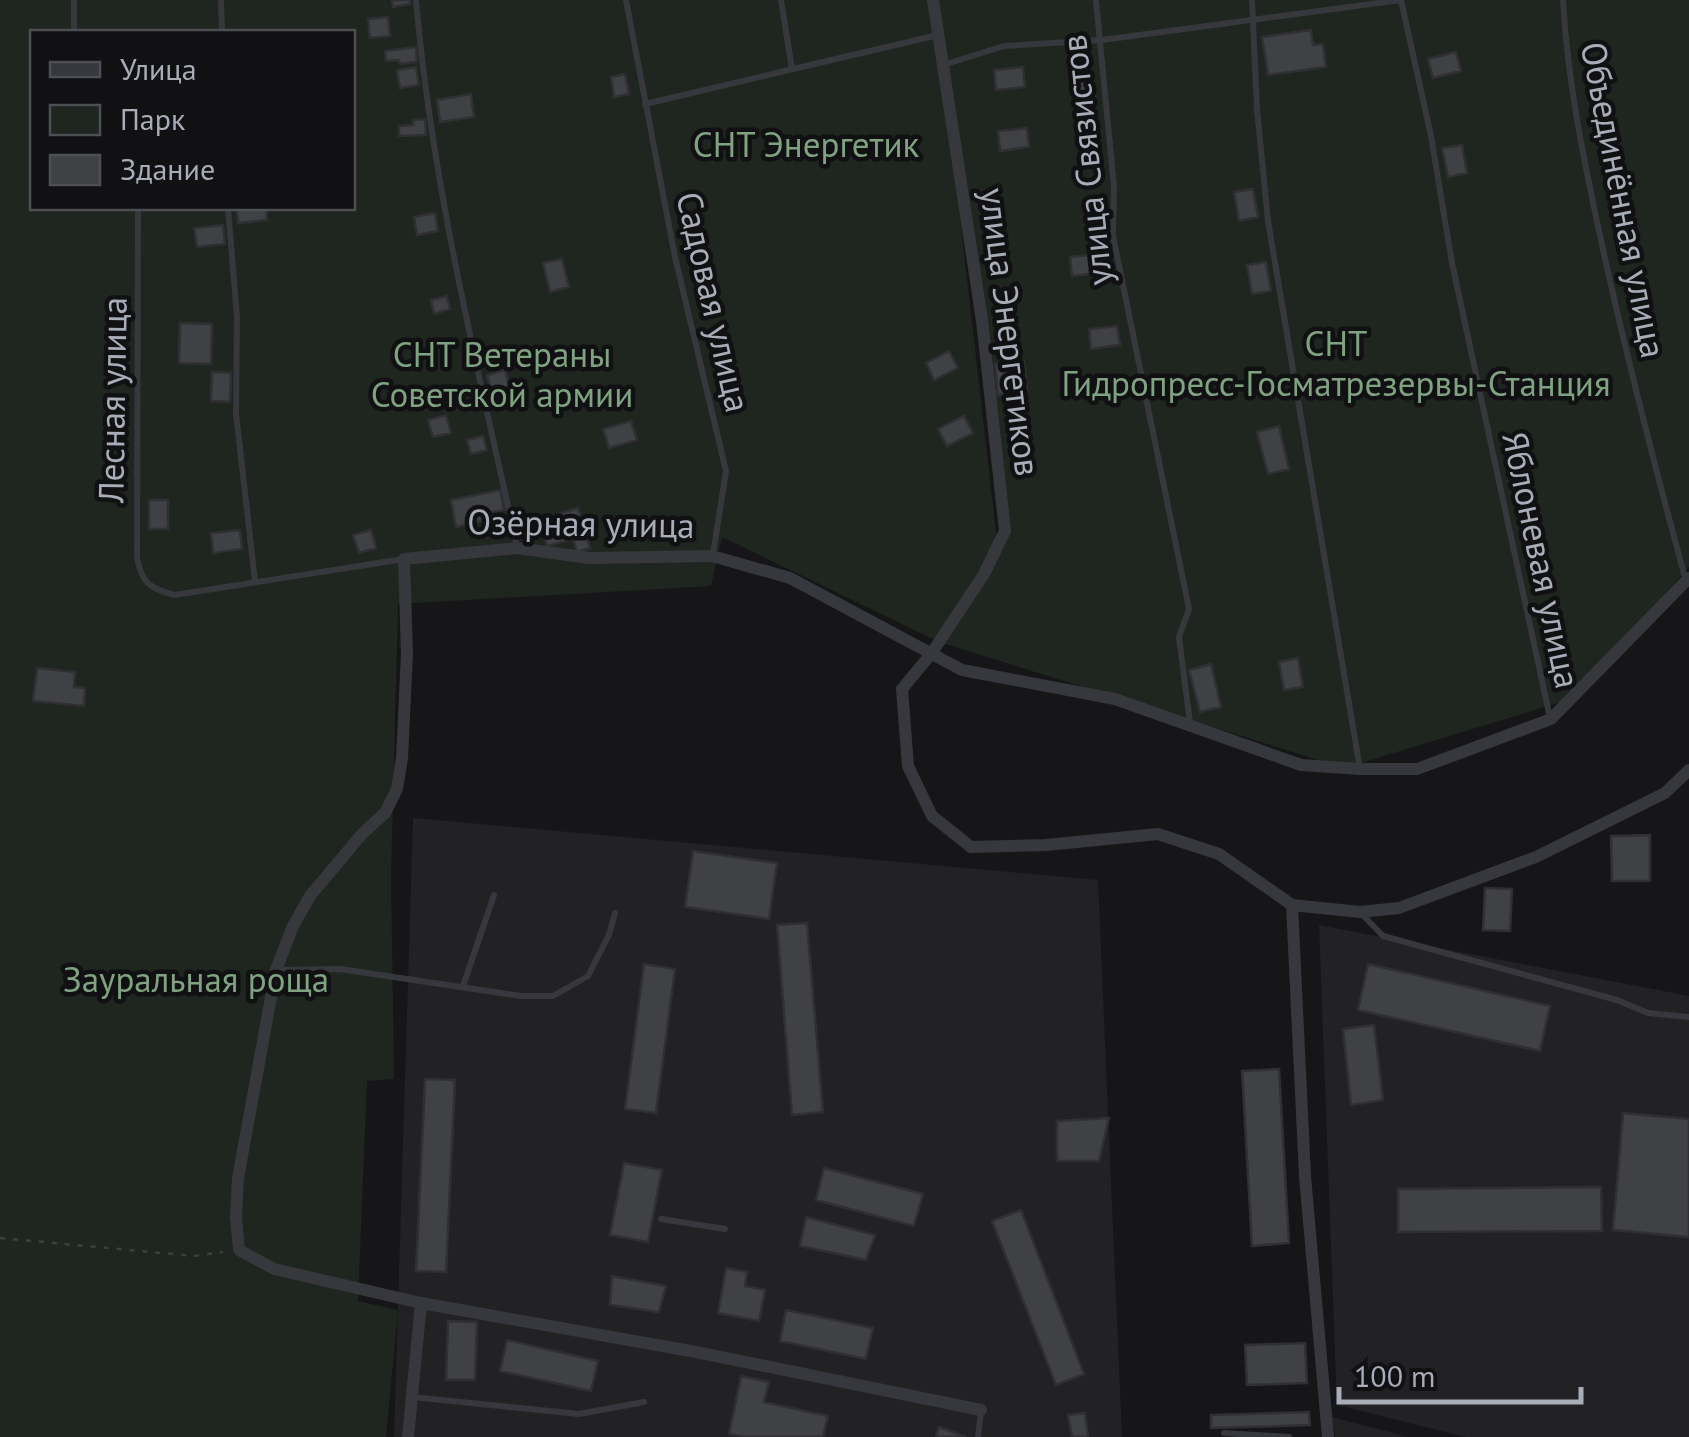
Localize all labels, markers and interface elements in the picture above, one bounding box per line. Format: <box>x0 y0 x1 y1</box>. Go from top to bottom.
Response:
legend <box>30 30 355 210</box>
street label: улица Связистов <box>1050 32 1122 288</box>
street label: Объединённая улица <box>1571 38 1677 362</box>
text: Улица <box>120 49 197 88</box>
text: Парк <box>120 99 186 138</box>
park label: СНТ Энергетик <box>693 121 920 167</box>
text: Здание <box>120 149 215 188</box>
street label: улица Энергетиков <box>970 185 1051 479</box>
street label: Садовая улица <box>666 187 762 417</box>
street label: Лесная улица <box>87 296 137 505</box>
park label: СНТ Гидропресс-Госматрезервы-Станция <box>1061 320 1611 406</box>
park label: СНТ Ветераны Советской армии <box>371 331 633 417</box>
street label: Яблоневая улица <box>1492 427 1592 692</box>
street label: Озёрная улица <box>467 498 695 548</box>
park label: Зауральная роща <box>63 956 329 1002</box>
scale bar <box>1339 1342 1582 1404</box>
text: 100 m <box>1354 1356 1435 1395</box>

